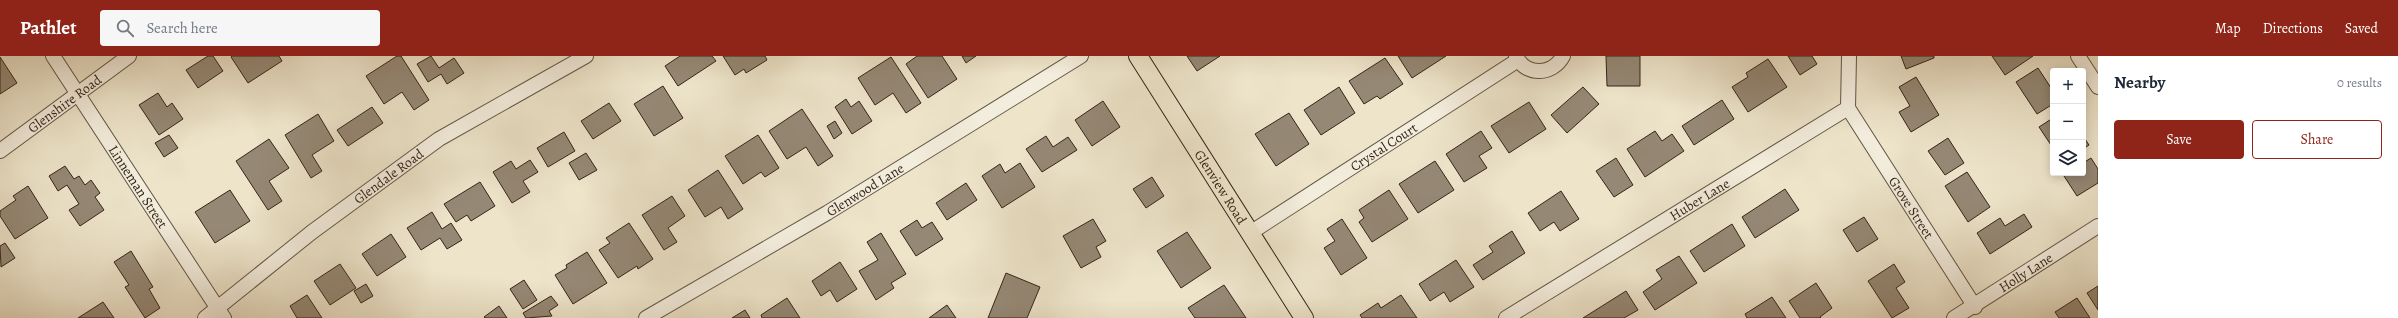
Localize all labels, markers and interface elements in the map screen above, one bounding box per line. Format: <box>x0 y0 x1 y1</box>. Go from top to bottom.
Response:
search box <box>100 10 380 46</box>
text: Pathlet <box>20 15 76 41</box>
icon: search <box>114 17 136 39</box>
text: Search here <box>146 18 218 38</box>
text: Map <box>2215 19 2241 38</box>
text: Directions <box>2263 19 2323 38</box>
text: Saved <box>2345 19 2378 38</box>
map controls <box>2050 68 2086 176</box>
button: + <box>2050 68 2086 104</box>
street label: Glenshire Road <box>24 70 106 137</box>
text: Nearby <box>2114 71 2165 94</box>
text: 0 results <box>2337 74 2382 91</box>
button: − <box>2050 104 2086 140</box>
street label: Crystal Court <box>1347 118 1421 176</box>
button: Save <box>2114 120 2244 159</box>
button: Share <box>2252 120 2382 159</box>
button: layers <box>2050 140 2086 176</box>
street label: Linneman Street <box>104 142 172 233</box>
street label: Glendale Road <box>350 144 428 208</box>
street label: Glenview Road <box>1190 146 1251 228</box>
street label: Glenwood Lane <box>823 159 908 221</box>
street label: Grove Street <box>1884 173 1938 243</box>
street label: Huber Lane <box>1666 174 1733 225</box>
street label: Holly Lane <box>1995 248 2057 297</box>

